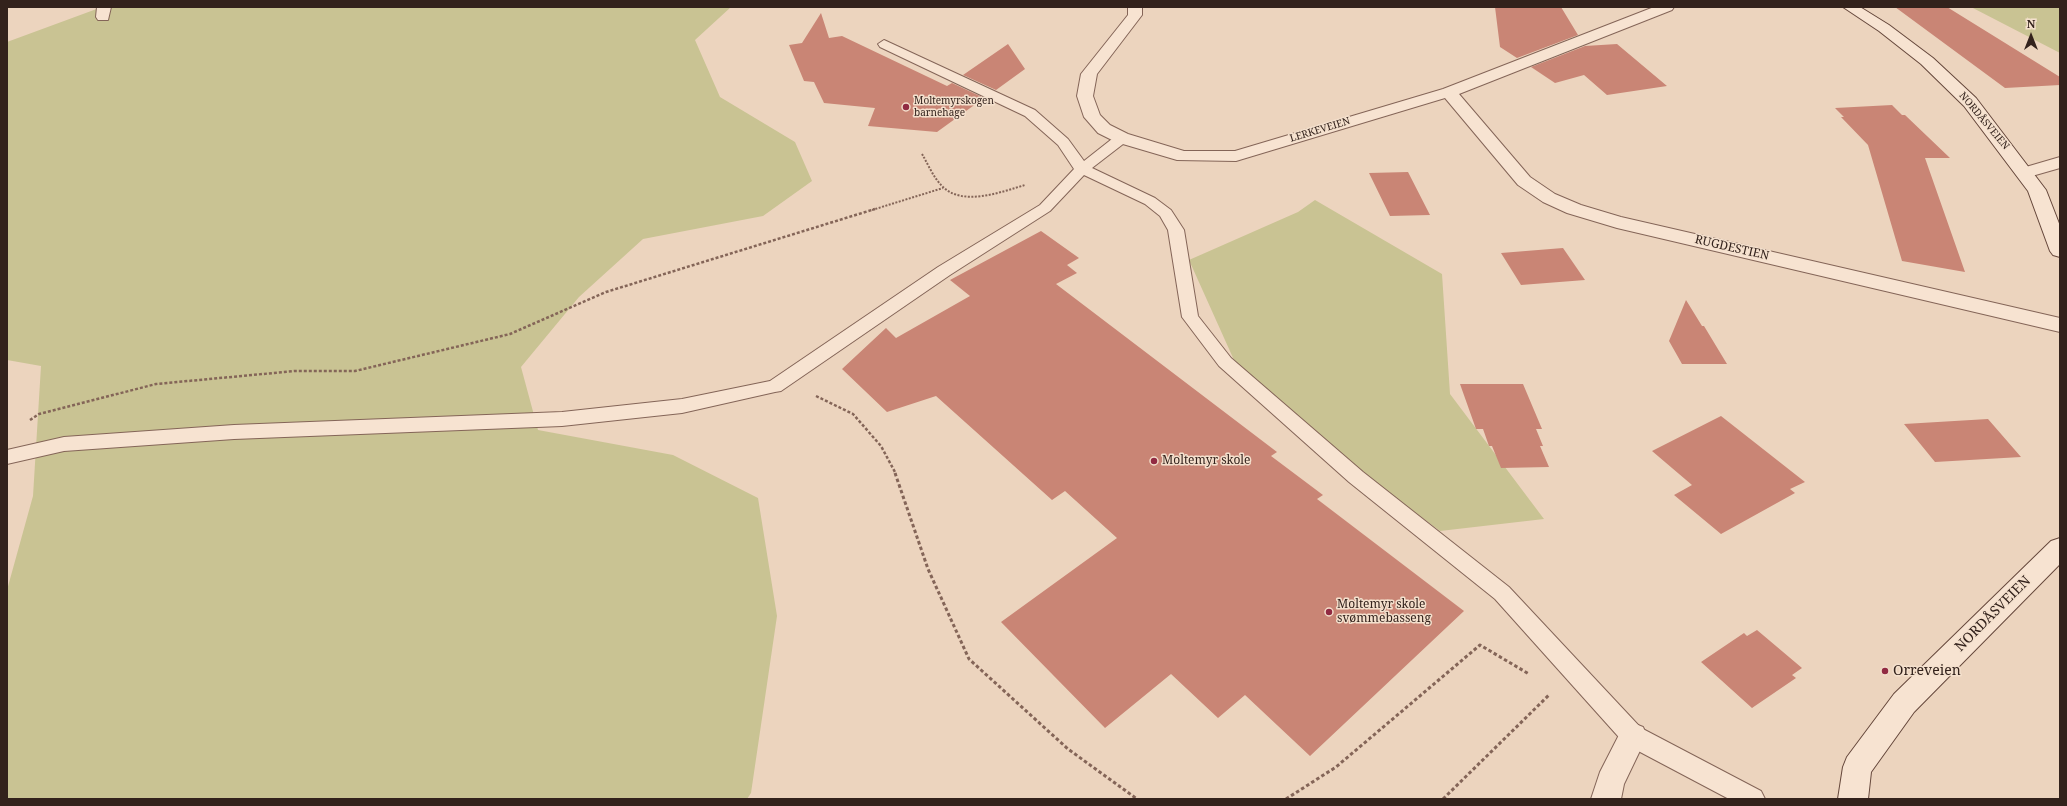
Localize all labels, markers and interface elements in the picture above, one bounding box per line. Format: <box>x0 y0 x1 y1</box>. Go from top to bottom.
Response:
north arrow <box>2011 16 2051 56</box>
text: N <box>2027 16 2035 31</box>
street label: NORDÅSVEIEN <box>1956 90 2012 152</box>
place label: Moltemyrskogen barnehage <box>914 95 994 118</box>
marker: Moltemyrskogen barnehage <box>901 102 911 112</box>
street label: LERKEVEIEN <box>1288 115 1352 145</box>
street label: RUGDESTIEN <box>1693 232 1771 264</box>
place label: Moltemyr skole <box>1162 454 1250 468</box>
marker: Moltemyr skole <box>1149 456 1159 466</box>
street label: NORDÅSVEIEN <box>1952 573 2034 655</box>
place label: Moltemyr skole svømmebasseng <box>1337 598 1431 626</box>
marker: Moltemyr skole svømmebasseng <box>1324 607 1334 617</box>
place label: Orreveien <box>1893 663 1961 679</box>
marker: Orreveien <box>1880 666 1890 676</box>

